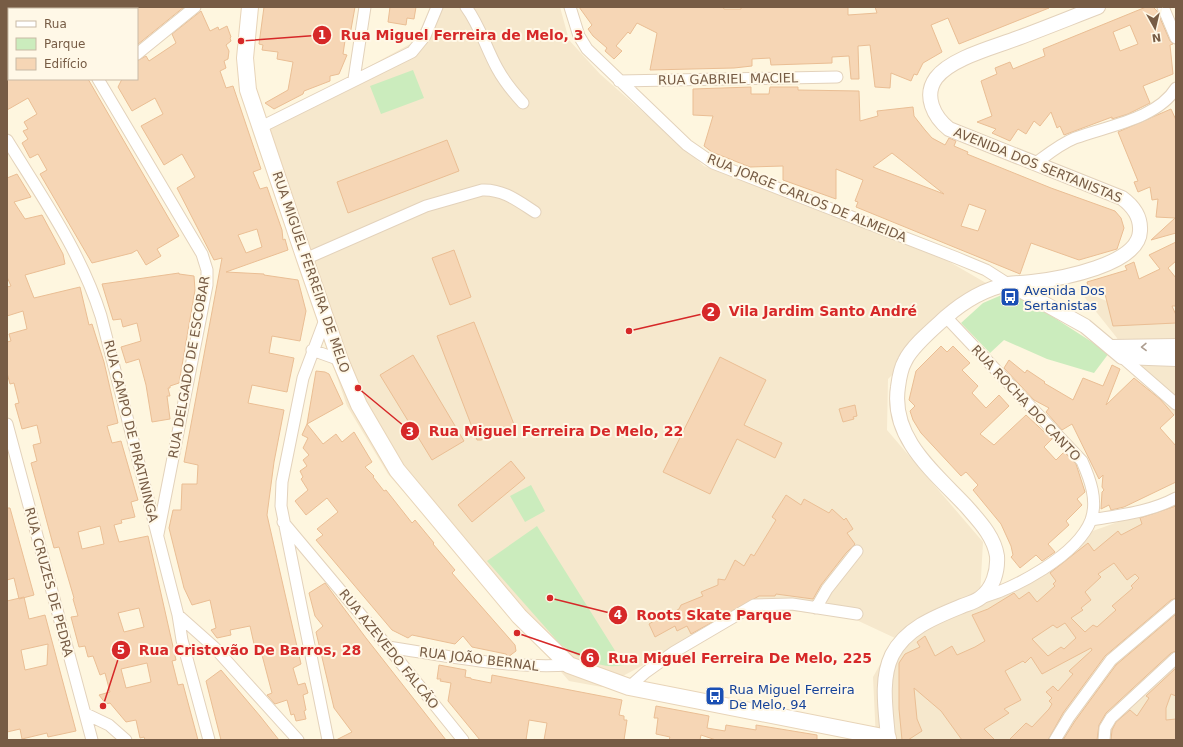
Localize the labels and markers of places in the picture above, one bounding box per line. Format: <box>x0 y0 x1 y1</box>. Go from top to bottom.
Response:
callout: Rua Miguel Ferreira de Melo, 3 <box>312 22 591 48</box>
place label: Avenida Dos Sertanistas <box>1024 283 1105 313</box>
bus stop icon: Avenida Dos Sertanistas <box>999 286 1021 308</box>
callout: Vila Jardim Santo André <box>701 299 926 325</box>
callout: Rua Miguel Ferreira De Melo, 22 <box>400 418 691 444</box>
callout: Roots Skate Parque <box>608 602 800 628</box>
callout: Rua Cristovão De Barros, 28 <box>111 637 369 663</box>
callout: Rua Miguel Ferreira De Melo, 225 <box>580 645 880 671</box>
place label: Rua Miguel Ferreira De Melo, 94 <box>729 682 855 712</box>
bus stop icon: Rua Miguel Ferreira De Melo, 94 <box>704 685 726 707</box>

